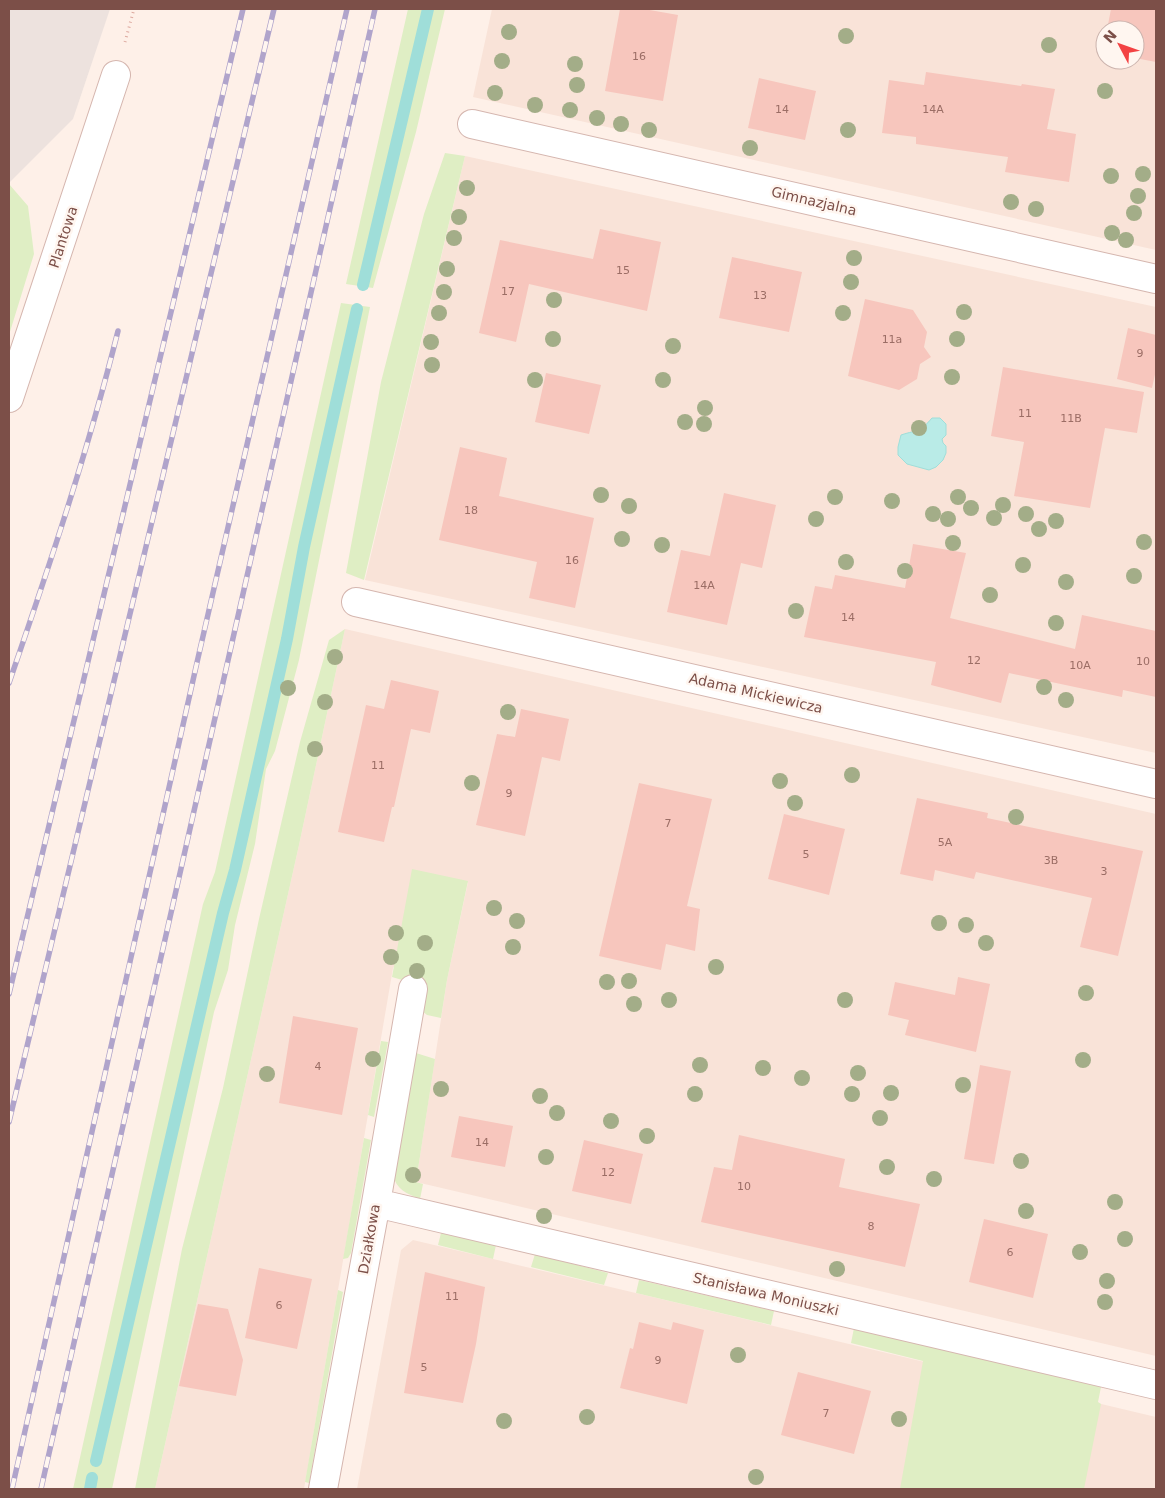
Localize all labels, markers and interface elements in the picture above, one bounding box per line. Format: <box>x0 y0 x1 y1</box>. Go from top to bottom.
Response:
north arrow <box>1095 20 1145 70</box>
text: N <box>1100 27 1120 46</box>
house number: 16 <box>632 50 646 63</box>
house number: 14 <box>775 103 789 116</box>
house number: 14A <box>922 103 944 116</box>
street label: Gimnazjalna <box>770 183 858 219</box>
street label: Plantowa <box>46 204 80 270</box>
house number: 15 <box>616 264 630 277</box>
house number: 17 <box>501 285 515 298</box>
house number: 13 <box>753 289 767 302</box>
house number: 11a <box>882 333 902 346</box>
house number: 9 <box>1137 347 1144 360</box>
house number: 11 <box>1018 407 1032 420</box>
house number: 11B <box>1060 412 1082 425</box>
house number: 18 <box>464 504 478 517</box>
house number: 16 <box>565 554 579 567</box>
house number: 14A <box>693 579 715 592</box>
house number: 14 <box>841 611 855 624</box>
house number: 12 <box>967 654 981 667</box>
house number: 10 <box>1136 655 1150 668</box>
house number: 10A <box>1069 659 1091 672</box>
street label: Adama Mickiewicza <box>688 670 824 716</box>
house number: 11 <box>371 759 385 772</box>
house number: 9 <box>506 787 513 800</box>
house number: 7 <box>665 817 672 830</box>
house number: 5A <box>938 836 953 849</box>
house number: 5 <box>803 848 810 861</box>
house number: 3B <box>1044 854 1058 867</box>
house number: 3 <box>1101 865 1108 878</box>
house number: 4 <box>315 1060 322 1073</box>
house number: 14 <box>475 1136 489 1149</box>
house number: 12 <box>601 1166 615 1179</box>
house number: 10 <box>737 1180 751 1193</box>
street label: Działkowa <box>355 1203 383 1275</box>
house number: 8 <box>868 1220 875 1233</box>
house number: 6 <box>1007 1246 1014 1259</box>
street label: Stanisława Moniuszki <box>692 1269 840 1319</box>
house number: 11 <box>445 1290 459 1303</box>
house number: 6 <box>276 1299 283 1312</box>
house number: 9 <box>655 1354 662 1367</box>
house number: 5 <box>421 1361 428 1374</box>
house number: 7 <box>823 1407 830 1420</box>

